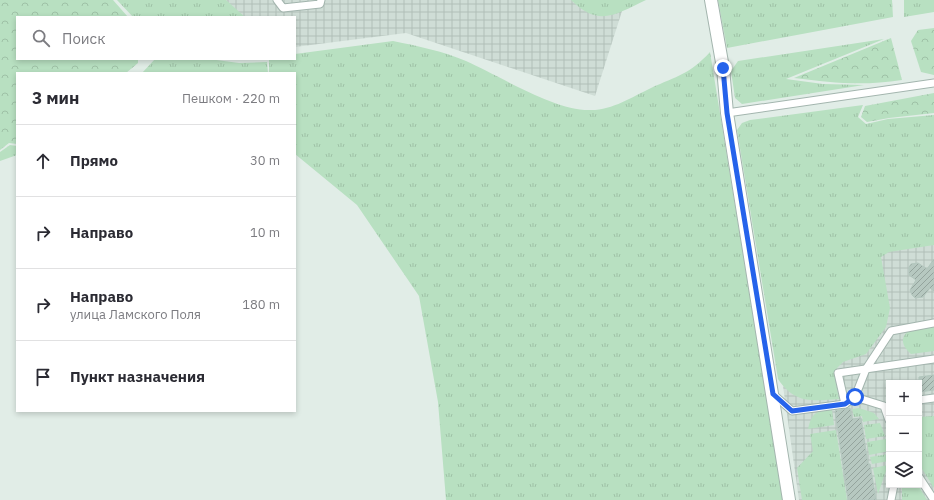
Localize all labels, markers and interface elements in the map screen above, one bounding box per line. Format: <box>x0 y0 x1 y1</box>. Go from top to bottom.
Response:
search box <box>16 16 296 60</box>
icon: search <box>30 27 52 49</box>
text: Поиск <box>62 29 105 48</box>
route end <box>714 59 732 77</box>
text: 3 мин <box>32 87 79 109</box>
text: Пешком · 220 m <box>182 90 280 107</box>
icon: ahead <box>32 150 54 172</box>
text: Прямо <box>70 151 118 170</box>
text: 30 m <box>250 152 280 169</box>
icon: right <box>32 222 54 244</box>
text: Направо <box>70 223 133 242</box>
text: 10 m <box>250 224 280 241</box>
text: Направо <box>70 287 133 306</box>
icon: right <box>32 294 54 316</box>
text: 180 m <box>242 296 280 313</box>
text: улица Ламского Поля <box>70 306 201 323</box>
icon: arrive <box>32 366 54 388</box>
text: Пункт назначения <box>70 367 205 386</box>
map controls <box>886 380 922 488</box>
button: + <box>886 380 922 416</box>
route start <box>846 388 864 406</box>
button: − <box>886 416 922 452</box>
button: layers <box>886 452 922 488</box>

